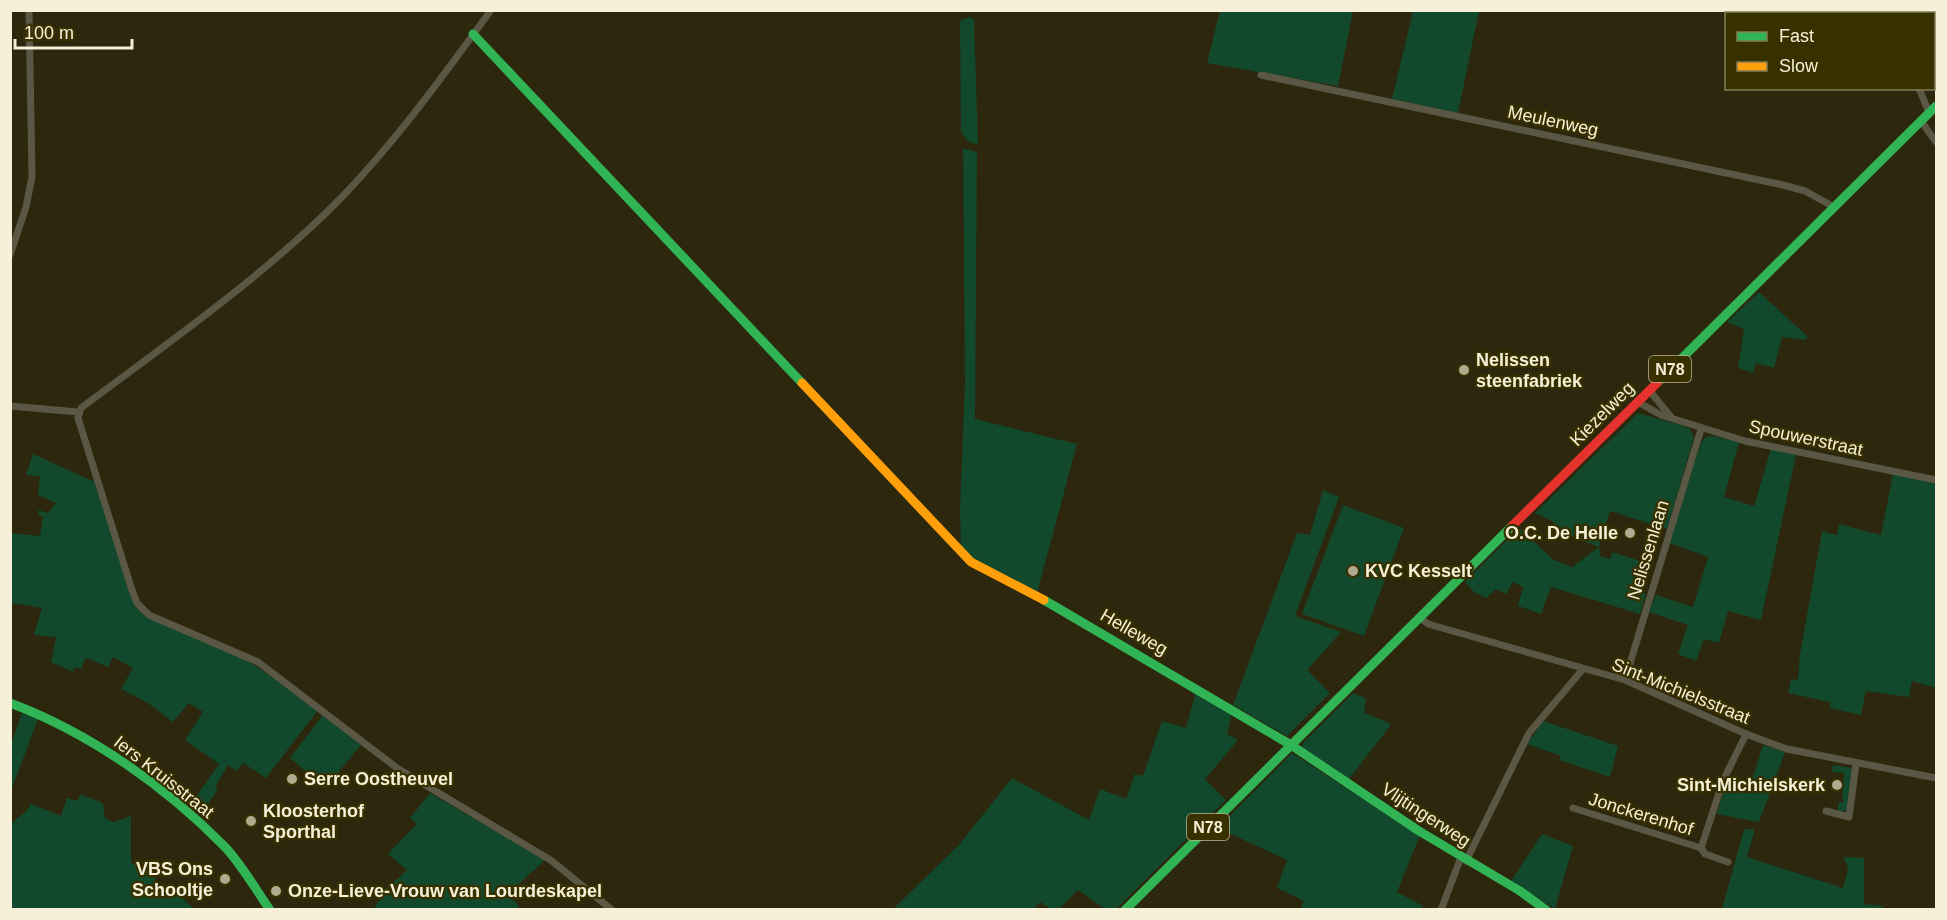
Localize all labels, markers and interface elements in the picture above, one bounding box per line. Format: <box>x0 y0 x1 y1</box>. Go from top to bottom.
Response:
scale bar <box>15 12 132 50</box>
legend <box>1725 12 1935 90</box>
text: 100 m <box>24 23 74 43</box>
text: Fast <box>1779 26 1814 46</box>
text: Slow <box>1779 56 1819 76</box>
street label: Meulenweg <box>1506 102 1600 140</box>
place label: Nelissen steenfabriek <box>1476 350 1583 391</box>
road number: N78 <box>1649 356 1691 382</box>
marker: Nelissen steenfabriek <box>1457 363 1471 377</box>
street label: Kiezelweg <box>1566 378 1638 450</box>
street label: Spouwerstraat <box>1747 416 1865 460</box>
street label: Nelissenlaan <box>1623 498 1673 602</box>
place label: O.C. De Helle <box>1505 523 1618 543</box>
marker: O.C. De Helle <box>1623 526 1637 540</box>
place label: KVC Kesselt <box>1365 561 1472 581</box>
marker: KVC Kesselt <box>1346 564 1360 578</box>
street label: Helleweg <box>1097 605 1171 659</box>
street label: Sint-Michielsstraat <box>1609 654 1753 728</box>
street label: Iers Kruisstraat <box>110 732 218 822</box>
place label: Serre Oostheuvel <box>304 769 453 789</box>
marker: Serre Oostheuvel <box>285 772 299 786</box>
place label: Sint-Michielskerk <box>1677 775 1826 795</box>
marker: Sint-Michielskerk <box>1830 778 1844 792</box>
street label: Vlijtingerweg <box>1378 779 1474 851</box>
street label: Jonckerenhof <box>1586 789 1697 840</box>
place label: Kloosterhof Sporthal <box>263 801 365 842</box>
marker: Kloosterhof Sporthal <box>244 814 258 828</box>
road number: N78 <box>1187 814 1229 840</box>
place label: VBS Ons Schooltje <box>132 859 213 900</box>
marker: VBS Ons Schooltje <box>218 872 232 886</box>
place label: Onze-Lieve-Vrouw van Lourdeskapel <box>288 881 602 901</box>
marker: Onze-Lieve-Vrouw van Lourdeskapel <box>269 884 283 898</box>

